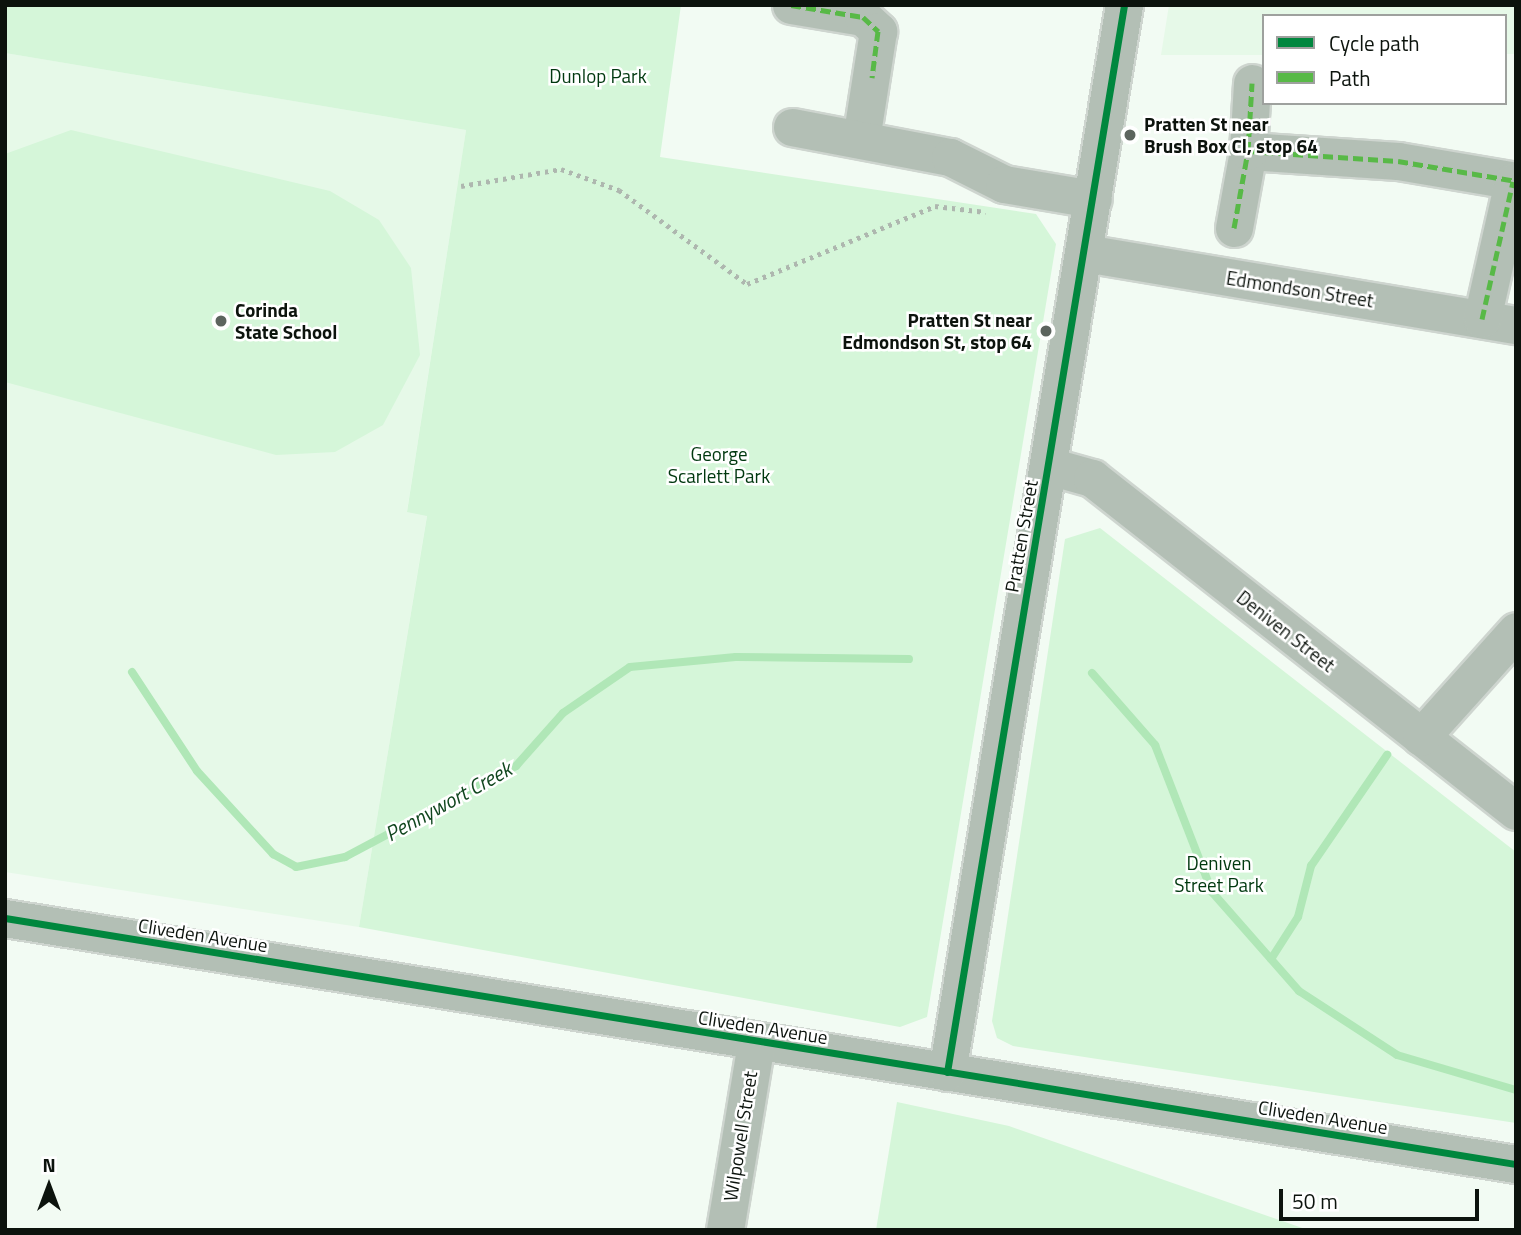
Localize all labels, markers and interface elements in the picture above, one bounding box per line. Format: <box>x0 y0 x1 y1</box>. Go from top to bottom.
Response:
legend <box>1262 14 1507 105</box>
text: Cycle path <box>1329 27 1420 59</box>
text: Path <box>1329 62 1371 94</box>
park label: Dunlop Park <box>549 65 647 87</box>
place label: Pratten St near Brush Box Cl, stop 64 <box>1144 113 1318 157</box>
marker: Pratten St near Brush Box Cl, stop 64 <box>1122 127 1138 143</box>
street label: Edmondson Street <box>1225 266 1375 312</box>
place label: Corinda State School <box>235 299 337 343</box>
place label: Pratten St near Edmondson St, stop 64 <box>842 309 1032 353</box>
marker: Corinda State School <box>213 313 229 329</box>
marker: Pratten St near Edmondson St, stop 64 <box>1038 323 1054 339</box>
park label: George Scarlett Park <box>668 443 770 487</box>
street label: Pratten Street <box>1000 478 1042 594</box>
street label: Deniven Street <box>1232 586 1340 676</box>
water label: Pennywort Creek <box>380 756 516 846</box>
park label: Deniven Street Park <box>1174 852 1264 896</box>
street label: Cliveden Avenue <box>137 914 269 956</box>
street label: Cliveden Avenue <box>697 1006 829 1048</box>
street label: Wilpowell Street <box>718 1069 762 1203</box>
street label: Cliveden Avenue <box>1257 1096 1389 1138</box>
text: N <box>42 1150 56 1179</box>
north arrow <box>14 1151 84 1221</box>
scale bar <box>1283 1176 1482 1220</box>
text: 50 m <box>1292 1185 1338 1217</box>

